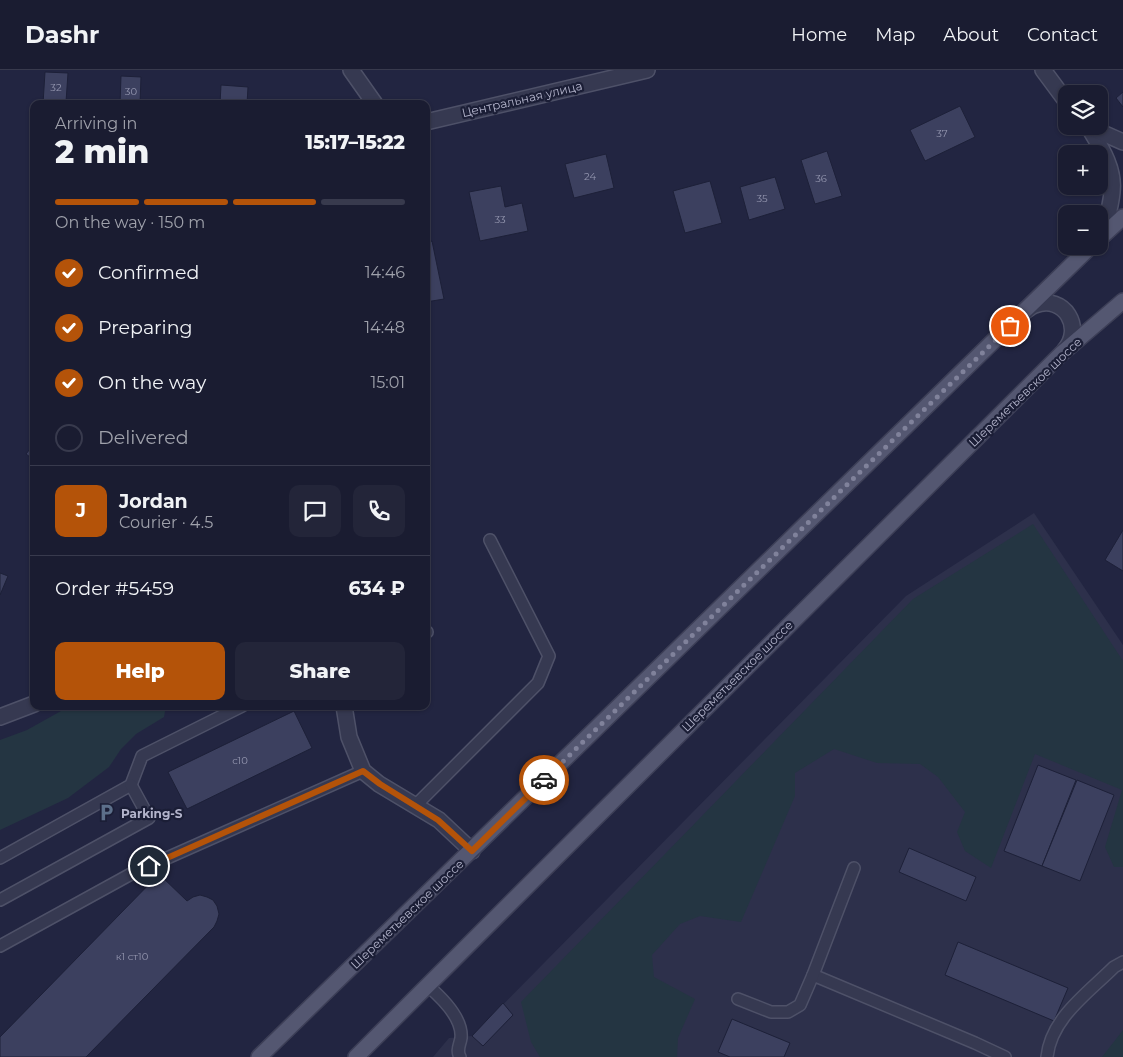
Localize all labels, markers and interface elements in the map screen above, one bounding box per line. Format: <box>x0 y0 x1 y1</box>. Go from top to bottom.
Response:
text: Dashr <box>25 20 99 49</box>
text: Home <box>791 24 847 46</box>
text: Map <box>875 24 915 46</box>
text: About <box>943 24 999 46</box>
text: Contact <box>1027 24 1098 46</box>
street label: Центральная улица <box>460 78 584 120</box>
house number: 32 <box>50 81 62 94</box>
house number: 30 <box>125 85 138 98</box>
map controls <box>1058 85 1108 255</box>
button: layers <box>1058 85 1108 135</box>
text: Arriving in <box>55 114 137 133</box>
house number: 37 <box>936 127 948 140</box>
text: 15:17–15:22 <box>305 131 405 154</box>
text: 2 min <box>55 132 149 171</box>
button: + <box>1058 145 1108 195</box>
house number: 24 <box>584 170 596 183</box>
house number: 36 <box>815 172 827 185</box>
house number: 35 <box>756 192 768 205</box>
button: − <box>1058 205 1108 255</box>
text: On the way · 150 m <box>55 213 205 232</box>
house number: 33 <box>494 213 506 226</box>
icon: check <box>55 259 83 287</box>
text: Confirmed <box>98 261 199 284</box>
text: 14:46 <box>365 263 405 282</box>
pin <box>989 305 1031 347</box>
icon: bag <box>996 312 1024 340</box>
icon: check <box>55 314 83 342</box>
text: Preparing <box>98 316 193 339</box>
text: 14:48 <box>364 318 405 337</box>
street label: Шереметьевское шоссе <box>965 334 1085 450</box>
icon: check <box>55 369 83 397</box>
text: On the way <box>98 371 206 394</box>
text: 15:01 <box>370 373 405 392</box>
text: Delivered <box>98 426 189 449</box>
button: chat <box>289 485 341 537</box>
button: phone <box>353 485 405 537</box>
text: Jordan <box>119 490 188 513</box>
text: J <box>76 499 86 522</box>
text: Courier · 4.5 <box>119 513 213 532</box>
text: Order #5459 <box>55 577 174 600</box>
text: 634 ₽ <box>348 577 405 600</box>
street label: Шереметьевское шоссе <box>678 617 796 735</box>
button: Help <box>55 642 225 700</box>
button: Share <box>235 642 405 700</box>
house number: c10 <box>232 754 248 767</box>
courier <box>519 755 569 805</box>
icon: car <box>530 766 558 794</box>
parking icon: Parking-S <box>97 803 117 823</box>
place label: Parking-S <box>121 806 183 821</box>
pin <box>128 845 170 887</box>
icon: home <box>135 852 163 880</box>
street label: Шереметьевское шоссе <box>347 856 467 972</box>
house number: к1 ст10 <box>116 950 149 963</box>

